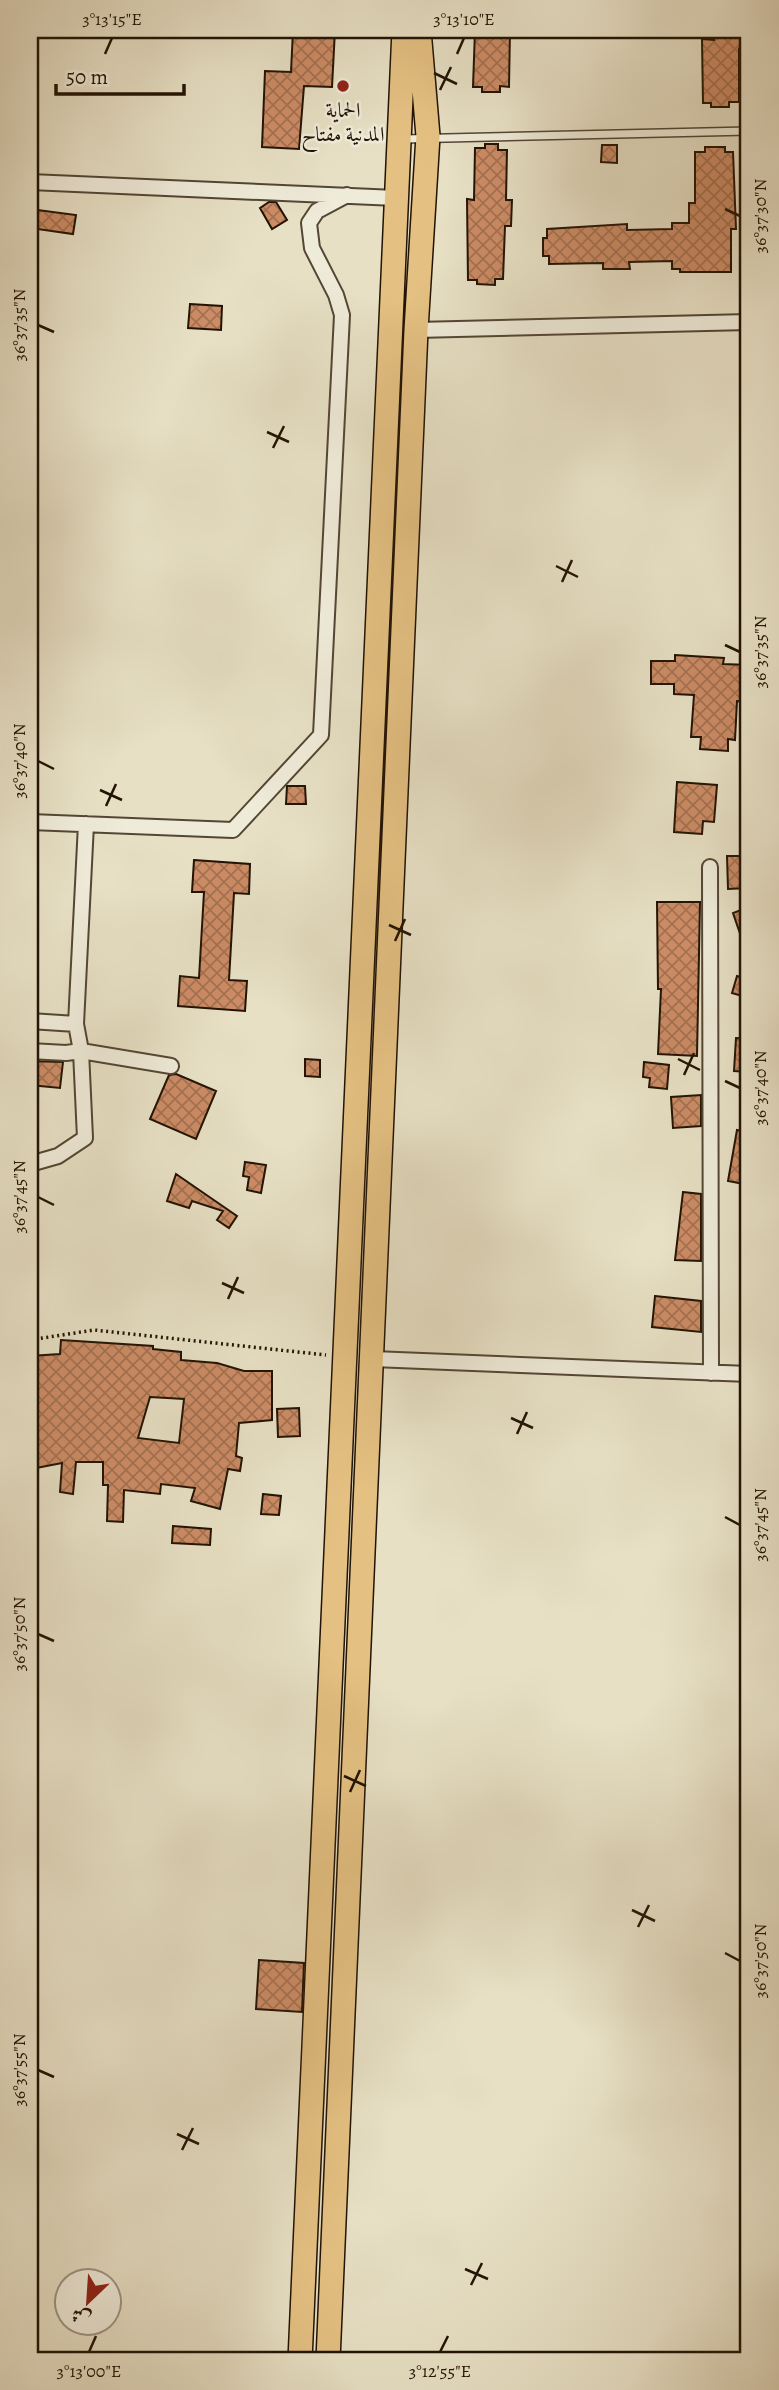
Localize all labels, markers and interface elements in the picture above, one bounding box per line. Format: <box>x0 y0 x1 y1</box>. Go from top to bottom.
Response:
text: 3°13'15"E <box>82 7 142 31</box>
text: 3°13'10"E <box>433 7 495 31</box>
scale bar <box>56 52 184 96</box>
text: 50 m <box>66 63 108 91</box>
marker: الحماية المدنية مفتاح <box>335 78 351 94</box>
place label: الحماية المدنية مفتاح <box>301 96 385 153</box>
text: 36°37'30"N <box>748 179 772 253</box>
text: 36°37'35"N <box>7 288 31 362</box>
text: 36°37'35"N <box>748 615 772 689</box>
text: 36°37'40"N <box>7 723 31 799</box>
text: 36°37'40"N <box>748 1050 772 1126</box>
text: 36°37'45"N <box>7 1160 31 1234</box>
text: 36°37'45"N <box>748 1488 772 1562</box>
text: 36°37'50"N <box>7 1596 31 1672</box>
text: 36°37'50"N <box>748 1923 772 1999</box>
text: 36°37'55"N <box>7 2033 31 2107</box>
north arrow <box>52 2268 122 2338</box>
text: ش <box>67 2301 95 2332</box>
text: 3°13'00"E <box>57 2359 121 2383</box>
text: 3°12'55"E <box>409 2359 471 2383</box>

